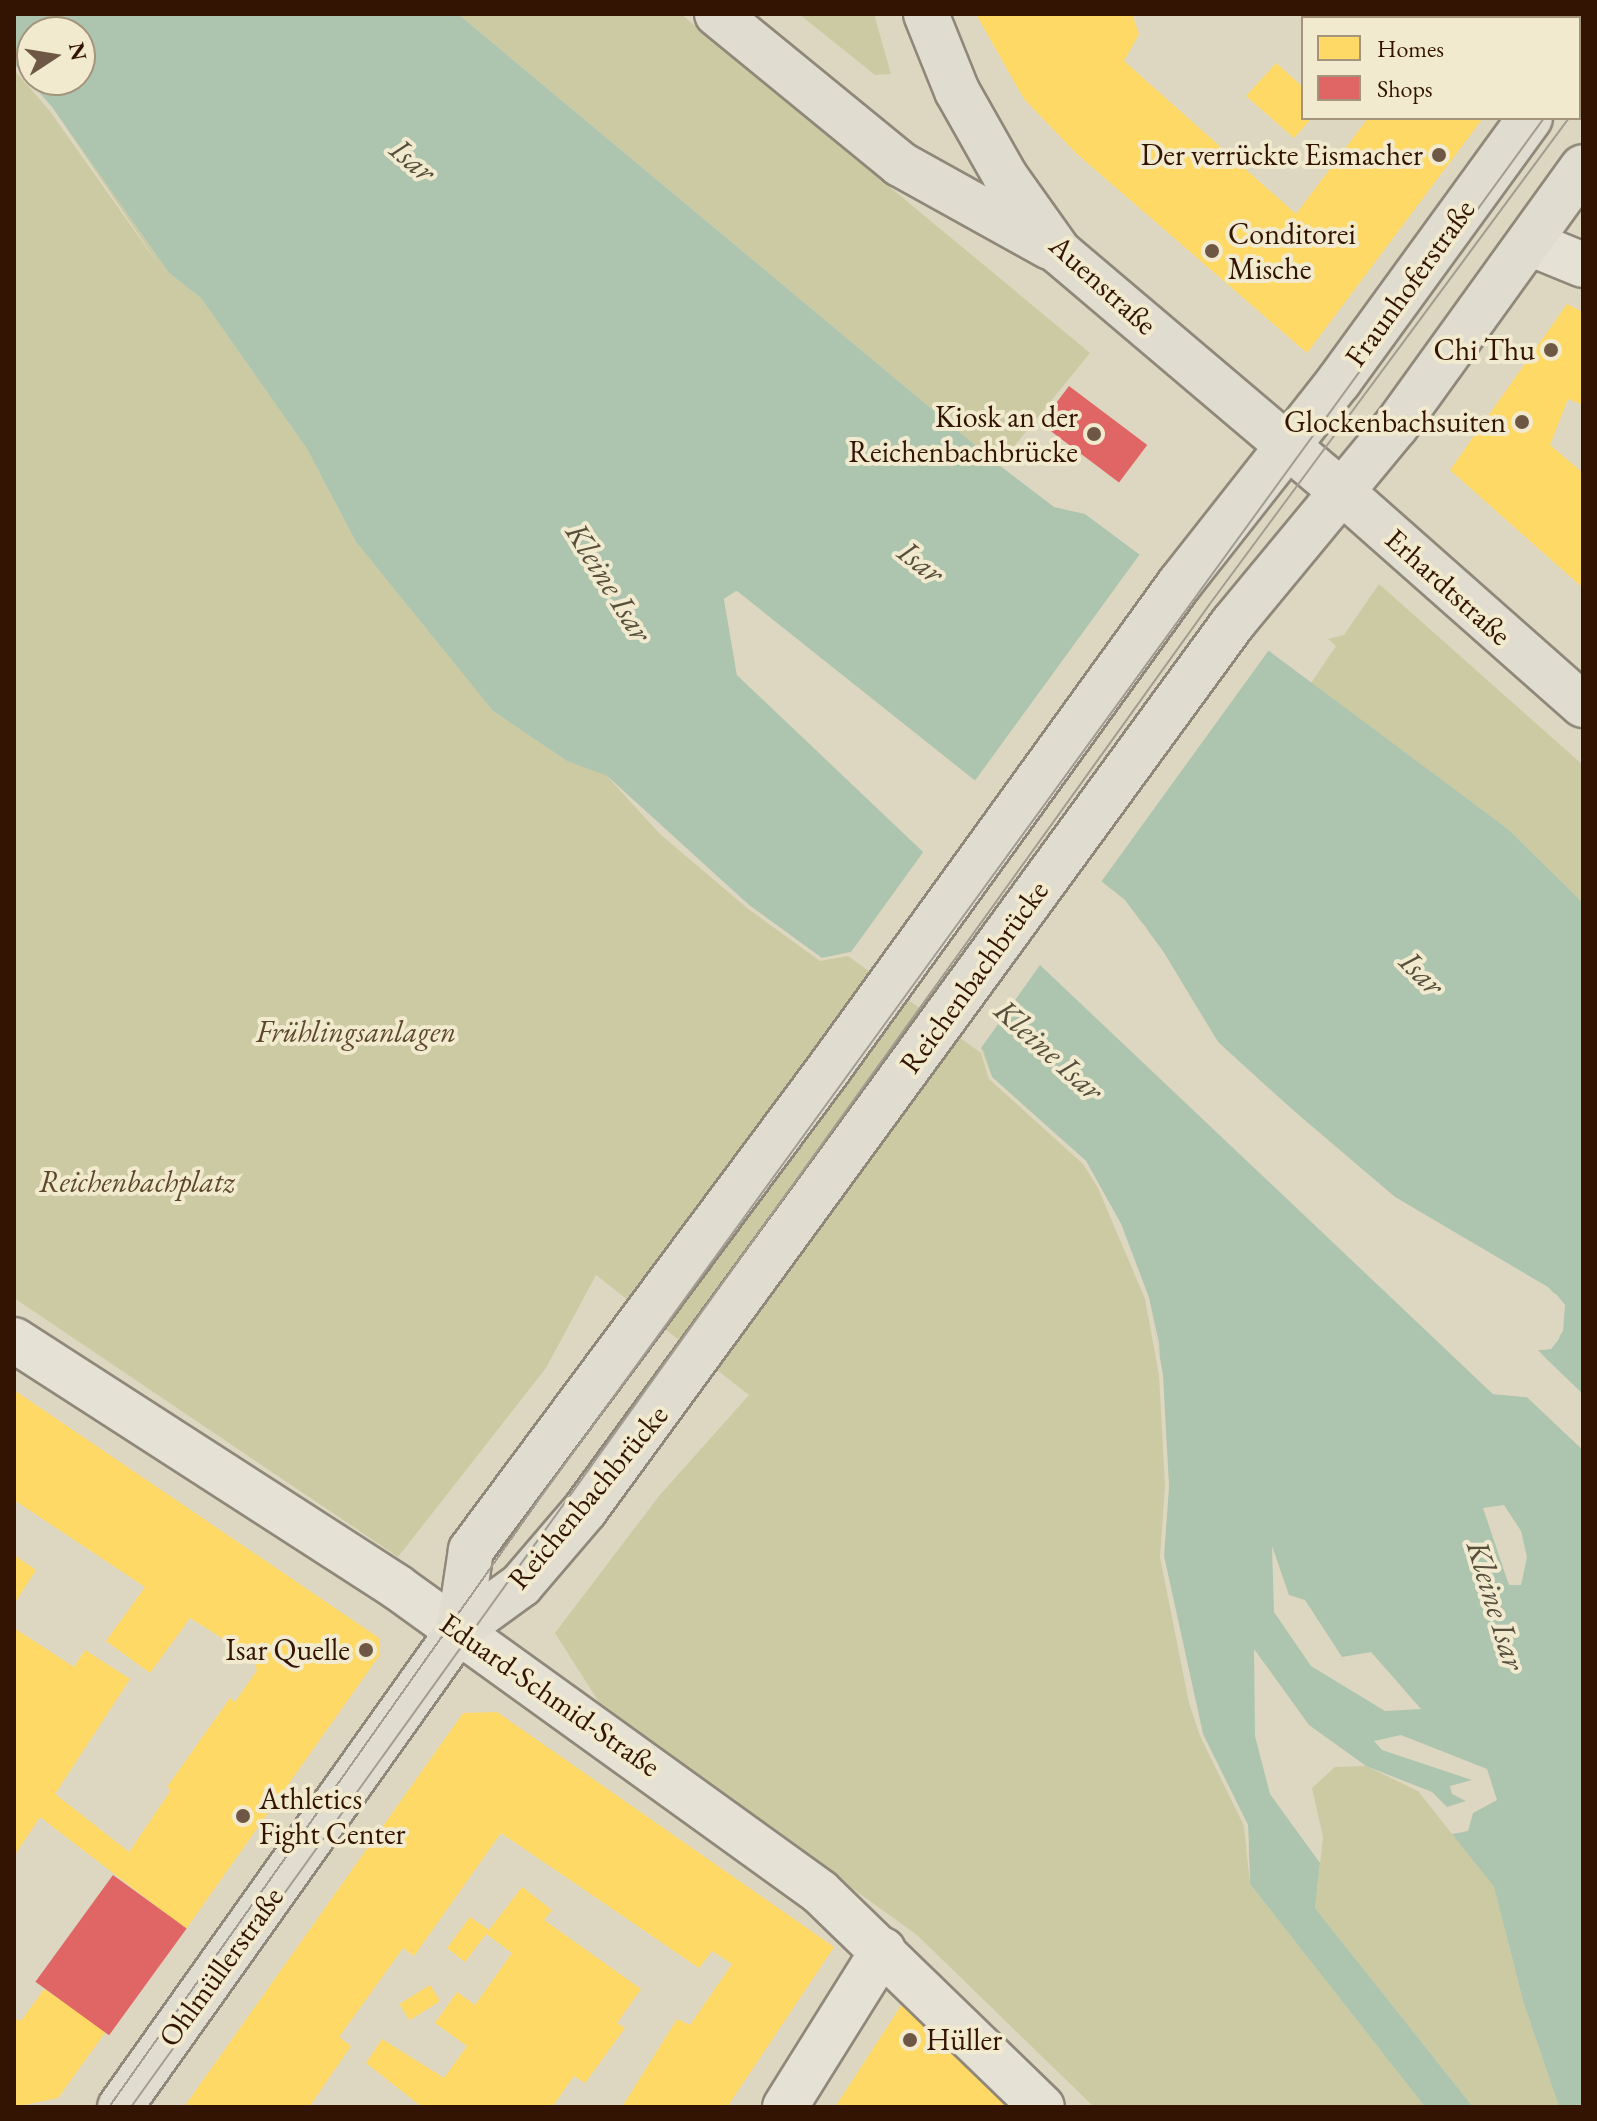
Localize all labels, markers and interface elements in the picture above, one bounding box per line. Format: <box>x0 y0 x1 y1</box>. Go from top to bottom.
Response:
north arrow <box>16 16 96 96</box>
legend <box>1301 16 1581 120</box>
text: Homes <box>1377 33 1444 64</box>
text: N <box>62 40 94 63</box>
text: Shops <box>1377 73 1433 104</box>
water label: Isar <box>382 130 444 190</box>
place label: Der verrückte Eismacher <box>1141 137 1423 173</box>
marker: Der verrückte Eismacher <box>1430 146 1448 164</box>
street label: Fraunhoferstraße <box>1337 192 1483 374</box>
place label: Conditorei Mische <box>1228 216 1356 286</box>
street label: Auenstraße <box>1042 227 1164 343</box>
marker: Conditorei Mische <box>1203 242 1221 260</box>
place label: Chi Thu <box>1434 332 1535 368</box>
marker: Chi Thu <box>1542 341 1560 359</box>
place label: Kiosk an der Reichenbachbrücke <box>849 399 1078 470</box>
place label: Glockenbachsuiten <box>1284 404 1506 440</box>
marker: Glockenbachsuiten <box>1513 413 1531 431</box>
marker: Kiosk an der Reichenbachbrücke <box>1085 425 1103 443</box>
water label: Kleine Isar <box>557 515 661 649</box>
street label: Erhardtstraße <box>1378 521 1518 653</box>
water label: Isar <box>890 532 952 592</box>
street label: Reichenbachbrücke <box>892 874 1056 1080</box>
water label: Isar <box>1392 943 1452 1003</box>
water label: Kleine Isar <box>987 991 1111 1109</box>
park label: Frühlingsanlagen <box>256 1014 456 1050</box>
park label: Reichenbachplatz <box>39 1164 235 1200</box>
street label: Reichenbachbrücke <box>500 1398 676 1596</box>
water label: Kleine Isar <box>1458 1536 1534 1674</box>
street label: Eduard-Schmid-Straße <box>433 1606 667 1784</box>
place label: Isar Quelle <box>226 1632 350 1668</box>
marker: Isar Quelle <box>357 1641 375 1659</box>
place label: Athletics Fight Center <box>259 1781 406 1852</box>
marker: Athletics Fight Center <box>234 1807 252 1825</box>
street label: Ohlmüllerstraße <box>151 1880 291 2054</box>
place label: Hüller <box>926 2022 1002 2058</box>
marker: Hüller <box>901 2031 919 2049</box>

